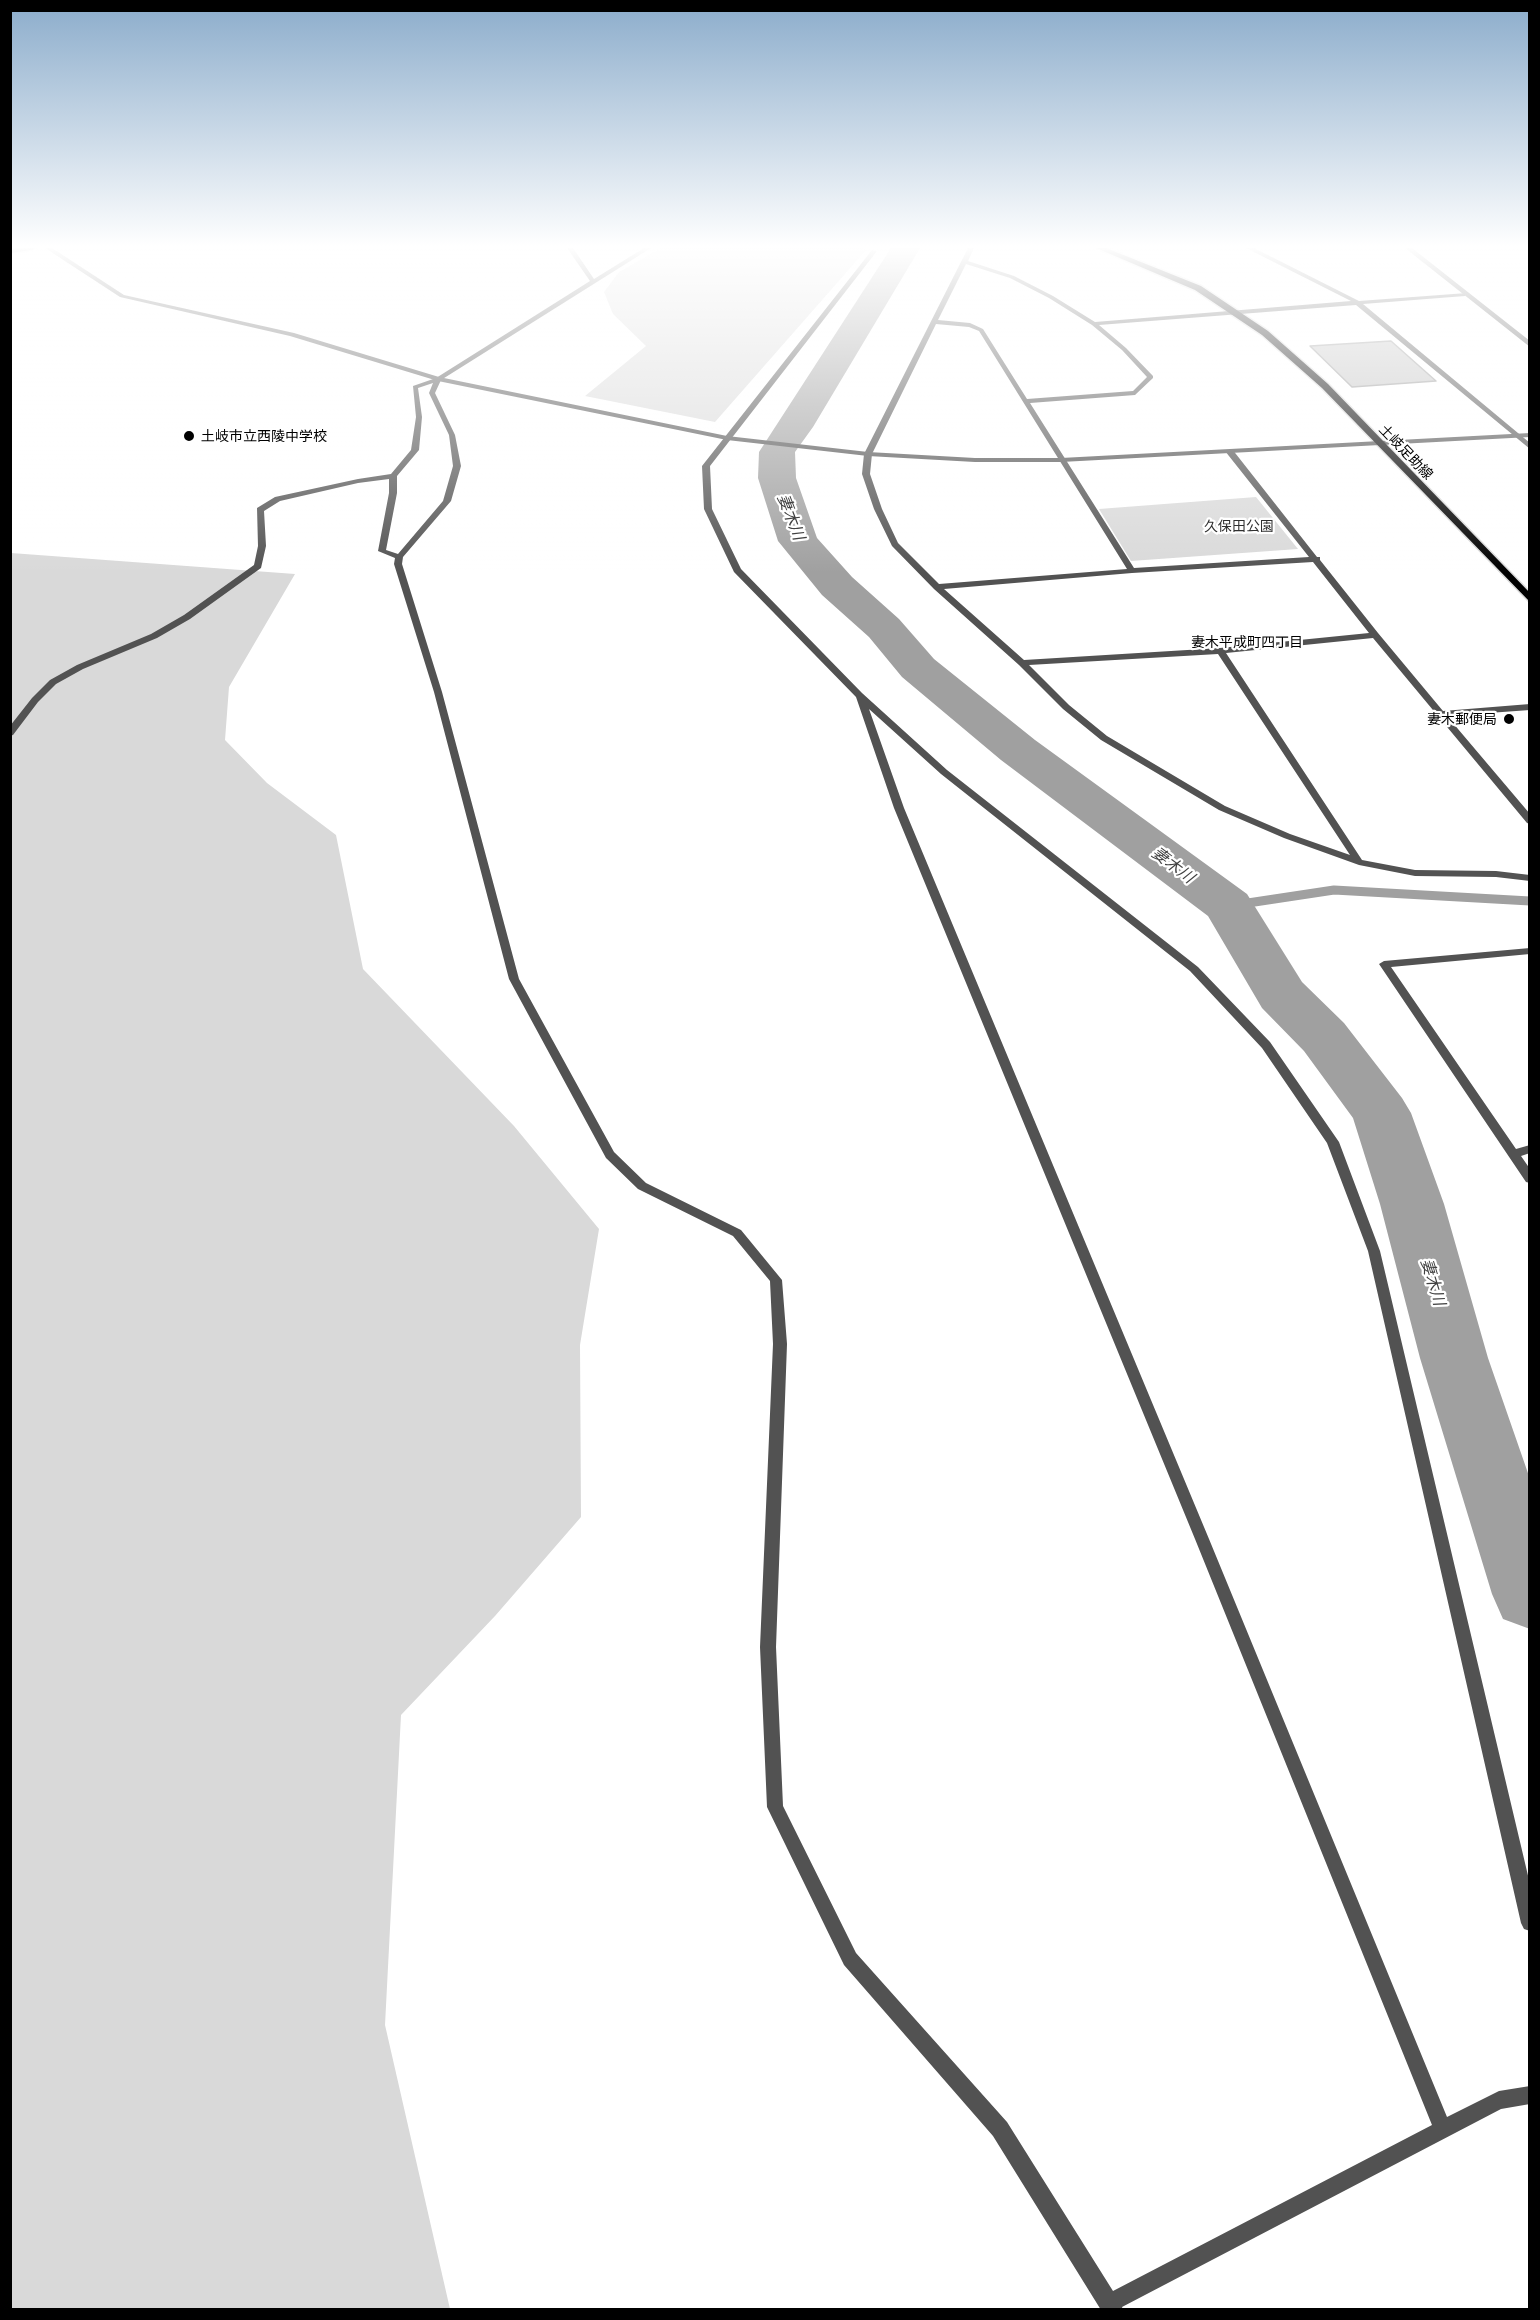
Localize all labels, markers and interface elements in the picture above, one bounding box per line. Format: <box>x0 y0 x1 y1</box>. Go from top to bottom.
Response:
street label: 土岐足助線 <box>1376 421 1436 483</box>
place label: 土岐市立西陵中学校 <box>201 428 327 444</box>
marker: 土岐市立西陵中学校 <box>182 429 196 443</box>
water label: 妻木川 <box>773 491 809 543</box>
park label: 久保田公園 <box>1204 518 1274 534</box>
district label: 妻木平成町四丁目 <box>1191 634 1303 650</box>
place label: 妻木郵便局 <box>1427 711 1497 727</box>
marker: 妻木郵便局 <box>1502 712 1516 726</box>
water label: 妻木川 <box>1148 843 1198 887</box>
water label: 妻木川 <box>1417 1256 1449 1308</box>

